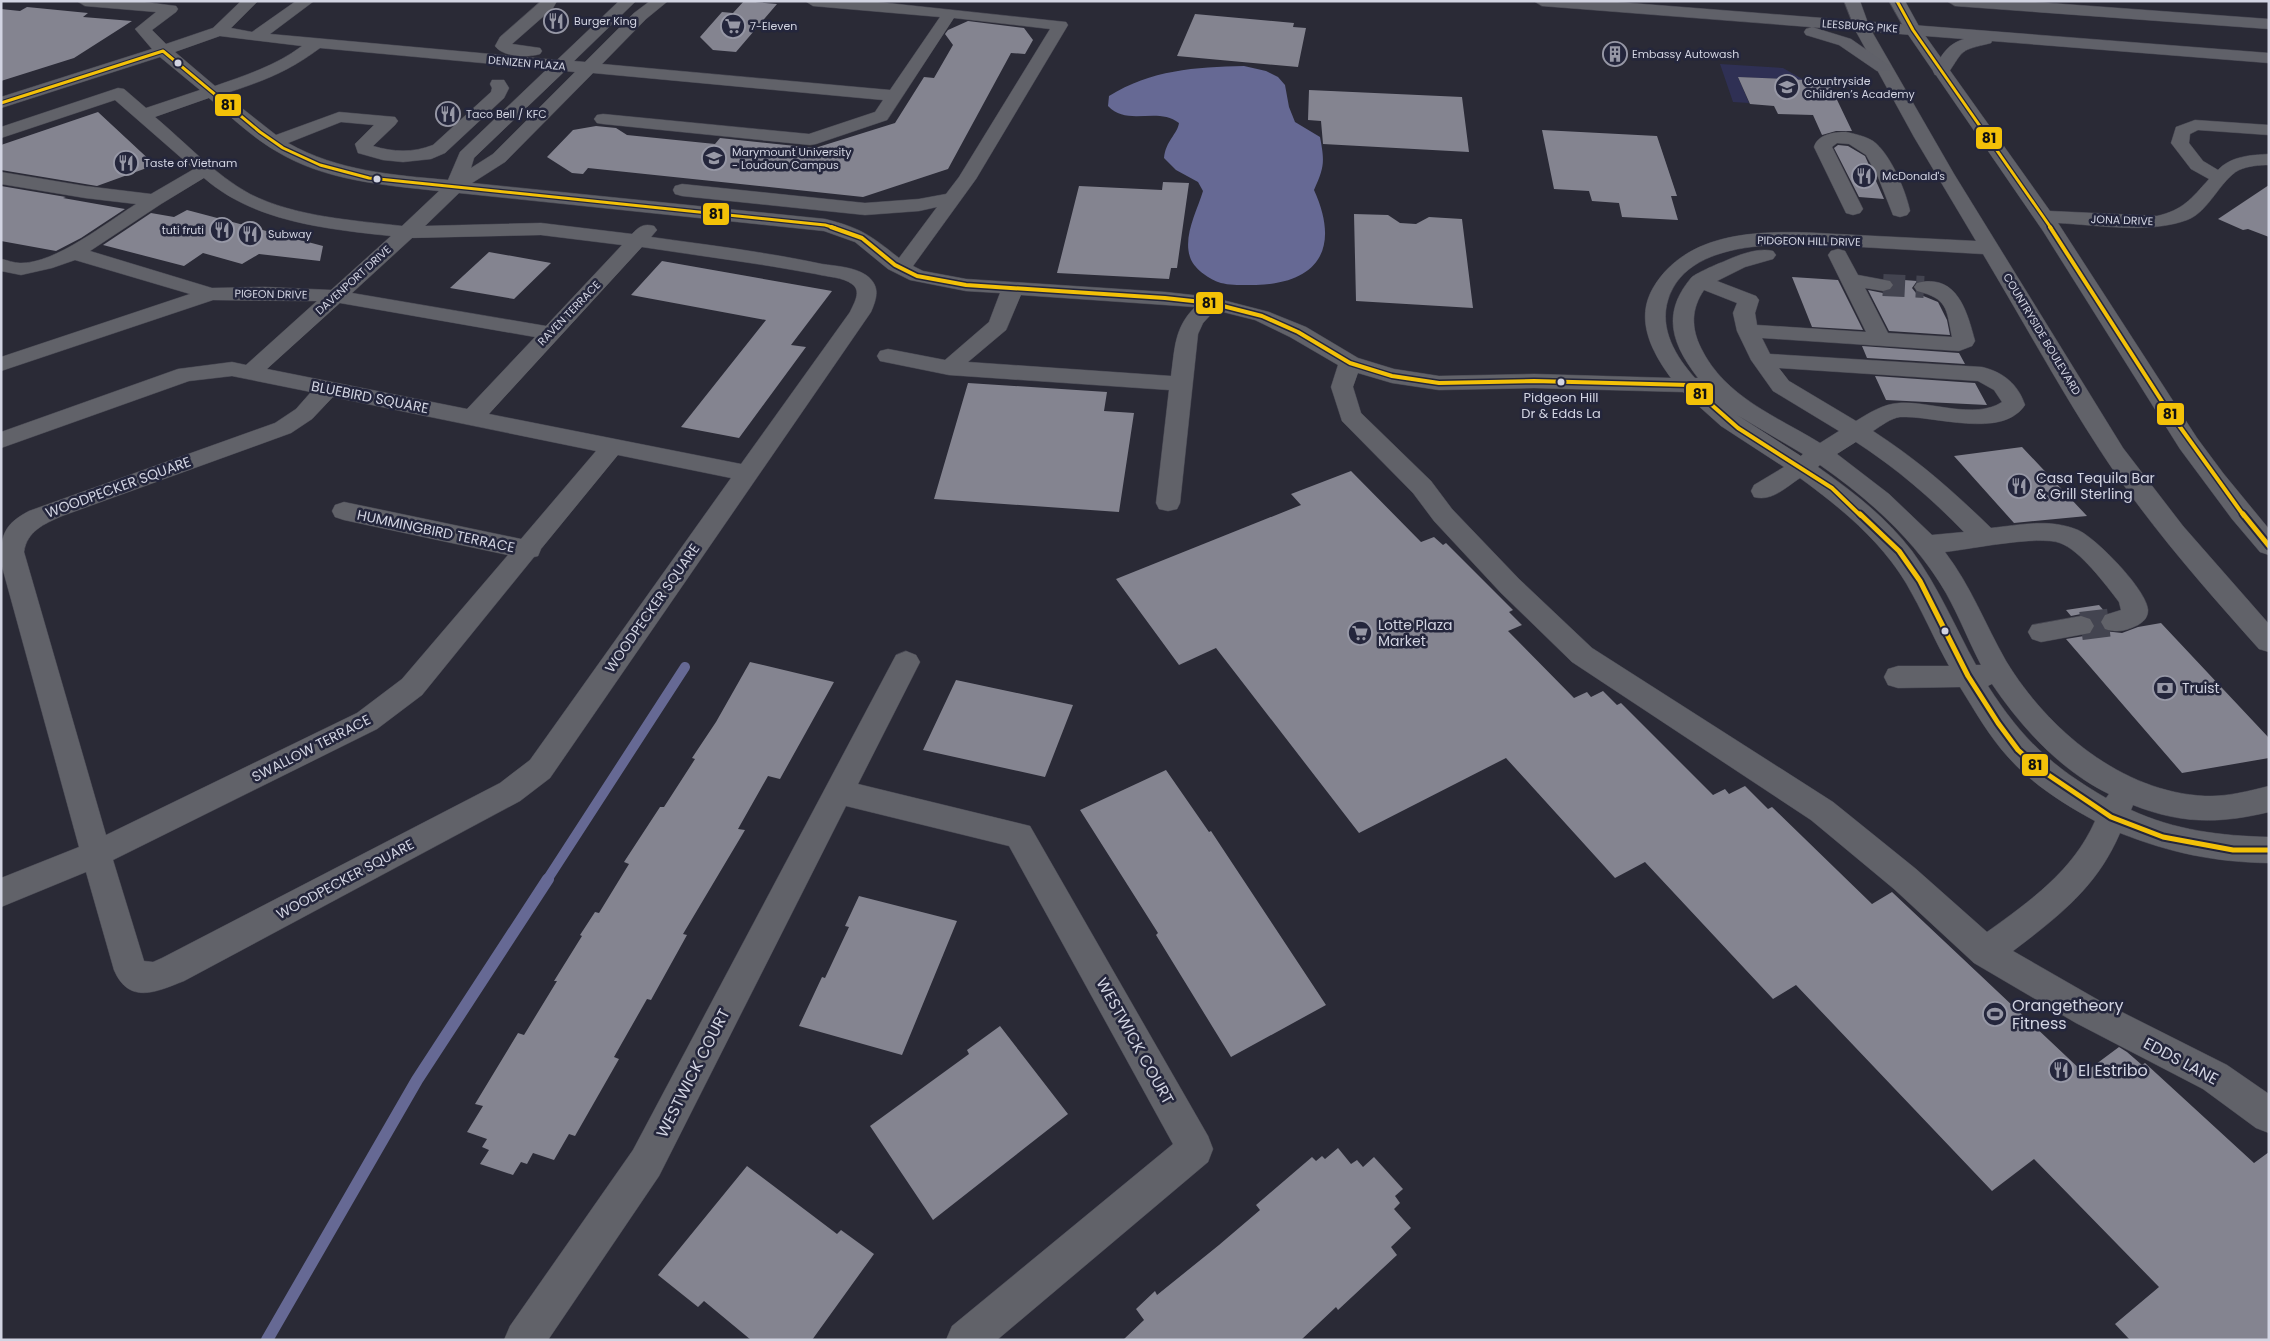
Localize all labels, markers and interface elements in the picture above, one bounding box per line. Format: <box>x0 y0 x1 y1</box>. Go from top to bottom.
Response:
restaurant icon: Burger King <box>543 8 569 34</box>
place label: Burger King <box>574 13 637 29</box>
supermarket icon: 7-Eleven <box>720 13 746 39</box>
street label: LEESBURG PIKE <box>1821 15 1899 37</box>
place label: 7-Eleven <box>750 18 797 34</box>
building icon: Embassy Autowash <box>1602 41 1628 67</box>
place label: Embassy Autowash <box>1632 46 1739 62</box>
street label: DENIZEN PLAZA <box>487 52 567 74</box>
unlabelled marker <box>173 58 183 68</box>
place label: Countryside Children’s Academy <box>1804 73 1916 102</box>
school or university icon: Countryside Children’s Academy <box>1774 74 1800 100</box>
line badge: 81 <box>214 93 242 117</box>
text: 81 <box>221 95 235 115</box>
restaurant icon: Taco Bell / KFC <box>435 101 461 127</box>
place label: Taco Bell / KFC <box>466 106 547 122</box>
line badge: 81 <box>1975 126 2003 150</box>
text: 81 <box>1982 128 1996 148</box>
place label: Marymount University - Loudoun Campus <box>732 144 852 173</box>
school or university icon: Marymount University - Loudoun Campus <box>701 145 727 171</box>
restaurant icon: Taste of Vietnam <box>113 150 139 176</box>
place label: Taste of Vietnam <box>144 155 237 171</box>
restaurant icon: McDonald's <box>1851 163 1877 189</box>
place label: McDonald's <box>1882 168 1945 184</box>
unlabelled marker <box>372 174 382 184</box>
line badge: 81 <box>702 202 730 226</box>
text: 81 <box>709 204 723 224</box>
street label: JONA DRIVE <box>2090 211 2154 229</box>
restaurant icon: tuti fruti <box>209 217 235 243</box>
restaurant icon: Subway <box>237 221 263 247</box>
place label: tuti fruti <box>162 222 204 238</box>
place label: Subway <box>268 226 312 242</box>
street label: PIDGEON HILL DRIVE <box>1757 232 1861 250</box>
street label: DAVENPORT DRIVE <box>312 242 394 318</box>
street label: COUNTRYSIDE BOULEVARD <box>1999 270 2085 398</box>
street label: RAVEN TERRACE <box>534 277 604 349</box>
street label: PIGEON DRIVE <box>234 285 308 303</box>
line badge: 81 <box>1195 291 1224 315</box>
text: 81 <box>1202 293 1216 313</box>
street label: BLUEBIRD SQUARE <box>310 376 430 418</box>
marker: Pidgeon Hill Dr & Edds La <box>1556 377 1566 387</box>
line badge: 81 <box>1685 382 1714 406</box>
text: 81 <box>1693 384 1707 404</box>
place label: Pidgeon Hill Dr & Edds La <box>1521 388 1601 423</box>
line badge: 81 <box>2156 402 2185 426</box>
text: 81 <box>2163 404 2177 424</box>
street label: WOODPECKER SQUARE <box>43 451 193 523</box>
place label: Casa Tequila Bar & Grill Sterling <box>2036 468 2155 504</box>
restaurant icon: Casa Tequila Bar & Grill Sterling <box>2006 473 2032 499</box>
street label: HUMMINGBIRD TERRACE <box>355 505 517 557</box>
street label: WOODPECKER SQUARE <box>600 539 704 677</box>
place label: Lotte Plaza Market <box>1378 615 1452 651</box>
supermarket icon: Lotte Plaza Market <box>1347 620 1373 646</box>
unlabelled marker <box>1940 626 1950 636</box>
bank icon: Truist <box>2152 675 2178 701</box>
place label: Truist <box>2182 678 2220 698</box>
street label: SWALLOW TERRACE <box>248 709 374 787</box>
line badge: 81 <box>2021 753 2049 777</box>
text: 81 <box>2028 755 2042 775</box>
street label: WOODPECKER SQUARE <box>273 834 417 924</box>
street label: WESTWICK COURT <box>1091 973 1180 1109</box>
place label: Orangetheory Fitness <box>2012 994 2124 1035</box>
sports icon: Orangetheory Fitness <box>1982 1001 2008 1027</box>
street label: WESTWICK COURT <box>651 1004 736 1141</box>
street label: EDDS LANE <box>2140 1032 2222 1090</box>
restaurant icon: El Estribo <box>2048 1057 2074 1083</box>
place label: El Estribo <box>2078 1059 2148 1082</box>

